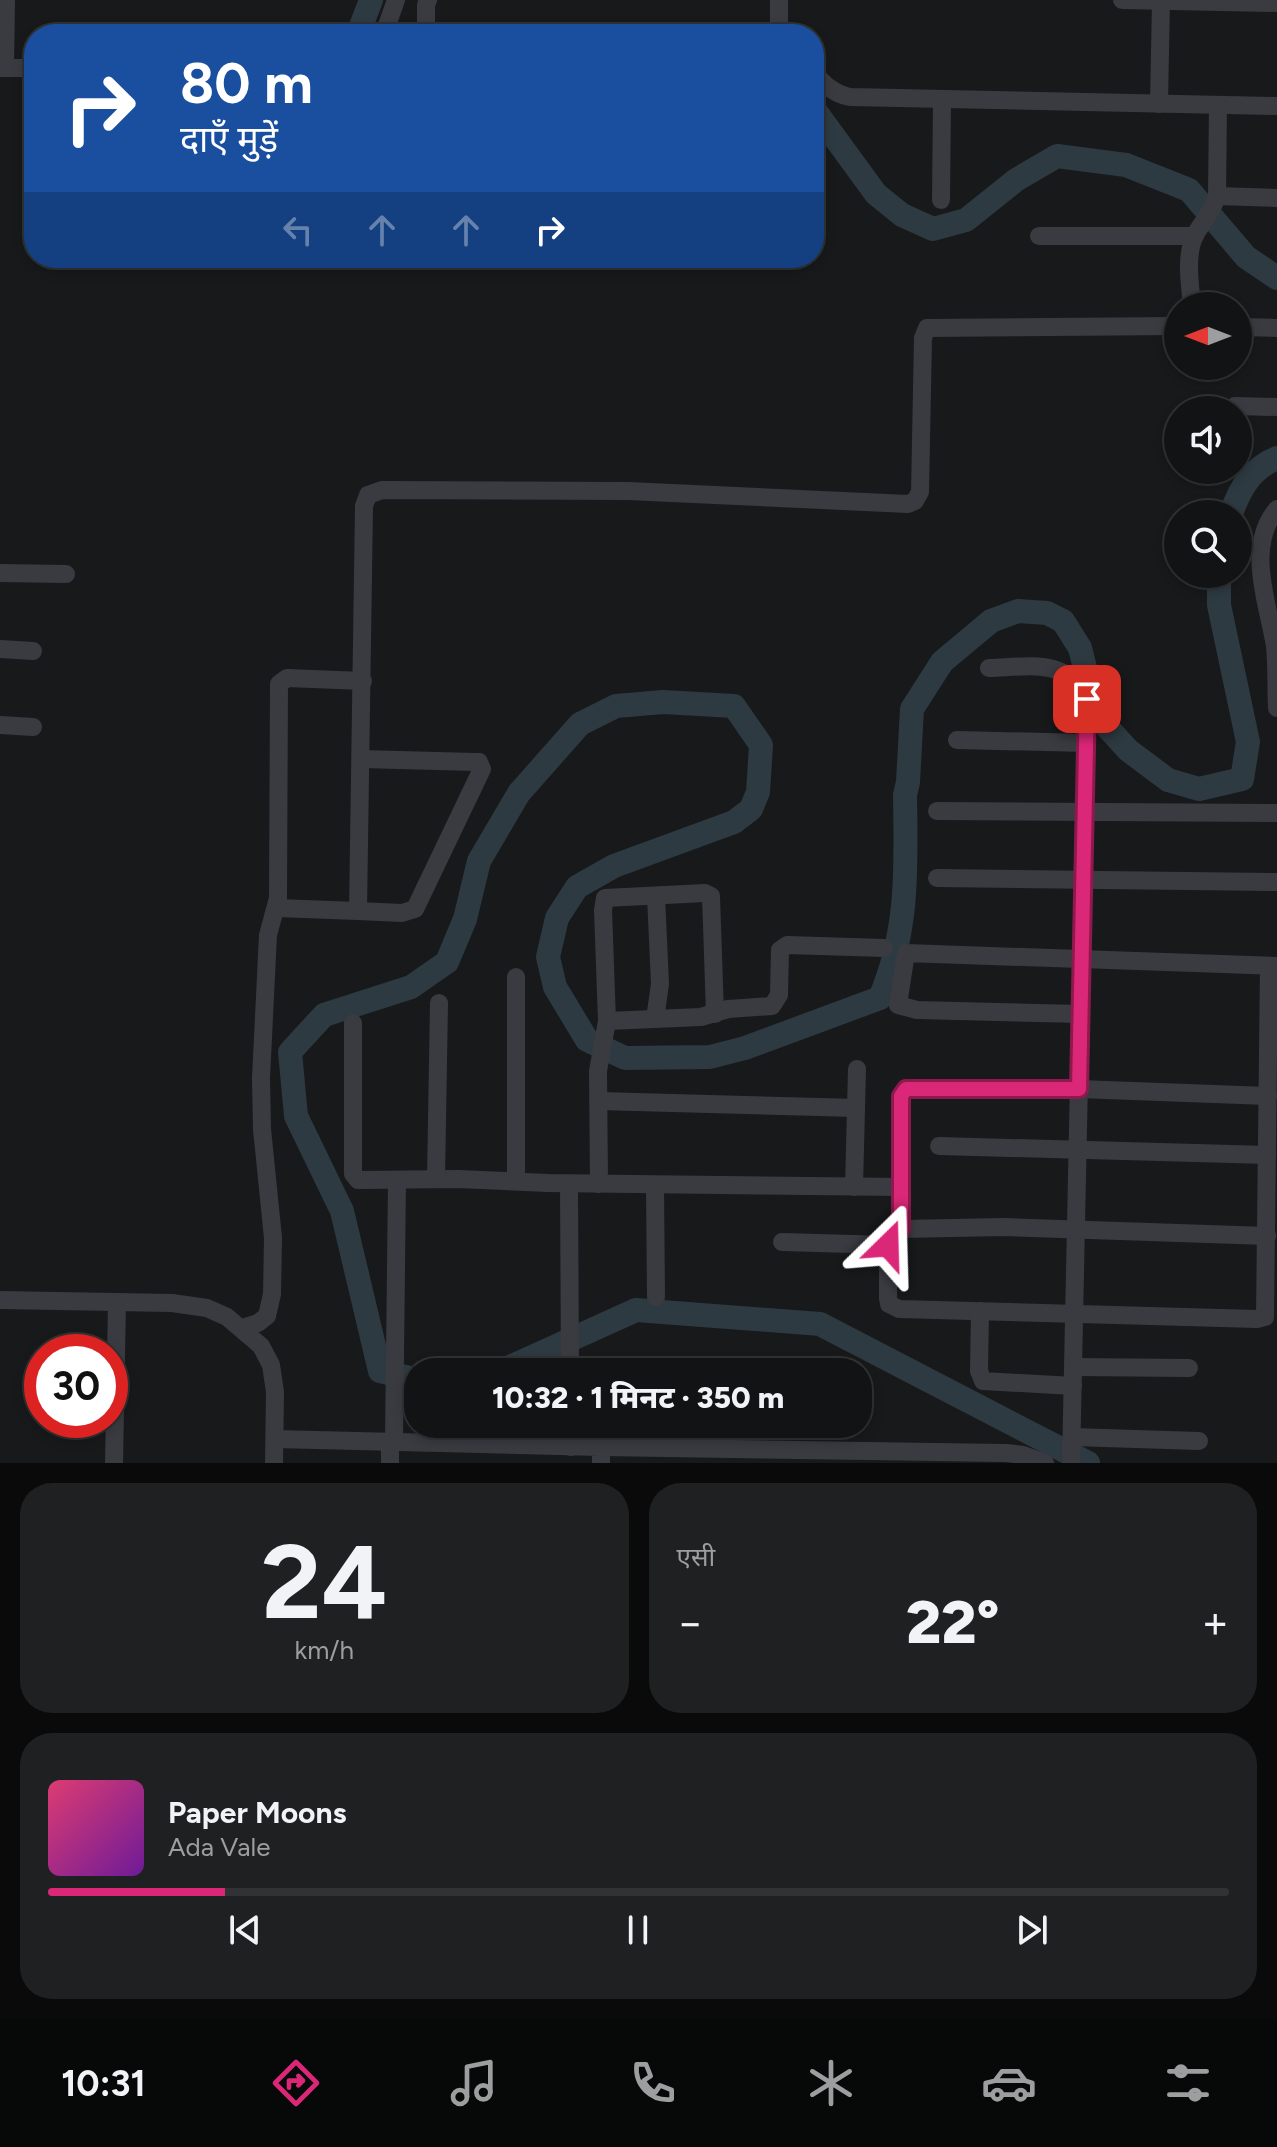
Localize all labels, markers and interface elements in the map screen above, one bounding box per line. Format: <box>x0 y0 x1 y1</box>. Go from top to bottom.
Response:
text: 80 m <box>180 50 313 117</box>
icon: right <box>48 56 152 160</box>
text: दाएँ मुड़ें <box>180 118 278 161</box>
icon: left <box>276 208 320 252</box>
icon: ahead <box>360 208 404 252</box>
icon: ahead <box>444 208 488 252</box>
icon: right <box>528 208 572 252</box>
north arrow <box>1164 292 1252 380</box>
map controls <box>1164 292 1252 588</box>
button: sound <box>1164 396 1252 484</box>
button: search <box>1164 500 1252 588</box>
pin <box>1053 665 1121 733</box>
icon: arrive <box>1065 677 1109 721</box>
position arrow <box>846 1203 930 1287</box>
speed limit sign: 30 <box>24 1334 128 1438</box>
text: 10:32 · 1 मिनट · 350 m <box>492 1379 784 1416</box>
text: 24 <box>261 1519 387 1644</box>
text: एसी <box>677 1541 715 1573</box>
text: 22° <box>906 1586 1000 1658</box>
text: − <box>677 1596 704 1649</box>
text: + <box>1202 1596 1229 1649</box>
text: km/h <box>295 1634 354 1666</box>
text: Paper Moons <box>168 1794 347 1831</box>
text: Ada Vale <box>168 1831 271 1863</box>
icon: previous <box>223 1908 267 1952</box>
icon: pause <box>616 1908 660 1952</box>
icon: next <box>1010 1908 1054 1952</box>
icon: directions <box>268 2055 324 2111</box>
icon: music <box>446 2055 502 2111</box>
icon: phone <box>625 2055 681 2111</box>
icon: climate <box>803 2055 859 2111</box>
icon: car <box>981 2055 1037 2111</box>
icon: filters <box>1160 2055 1216 2111</box>
text: 10:31 <box>61 2062 146 2105</box>

